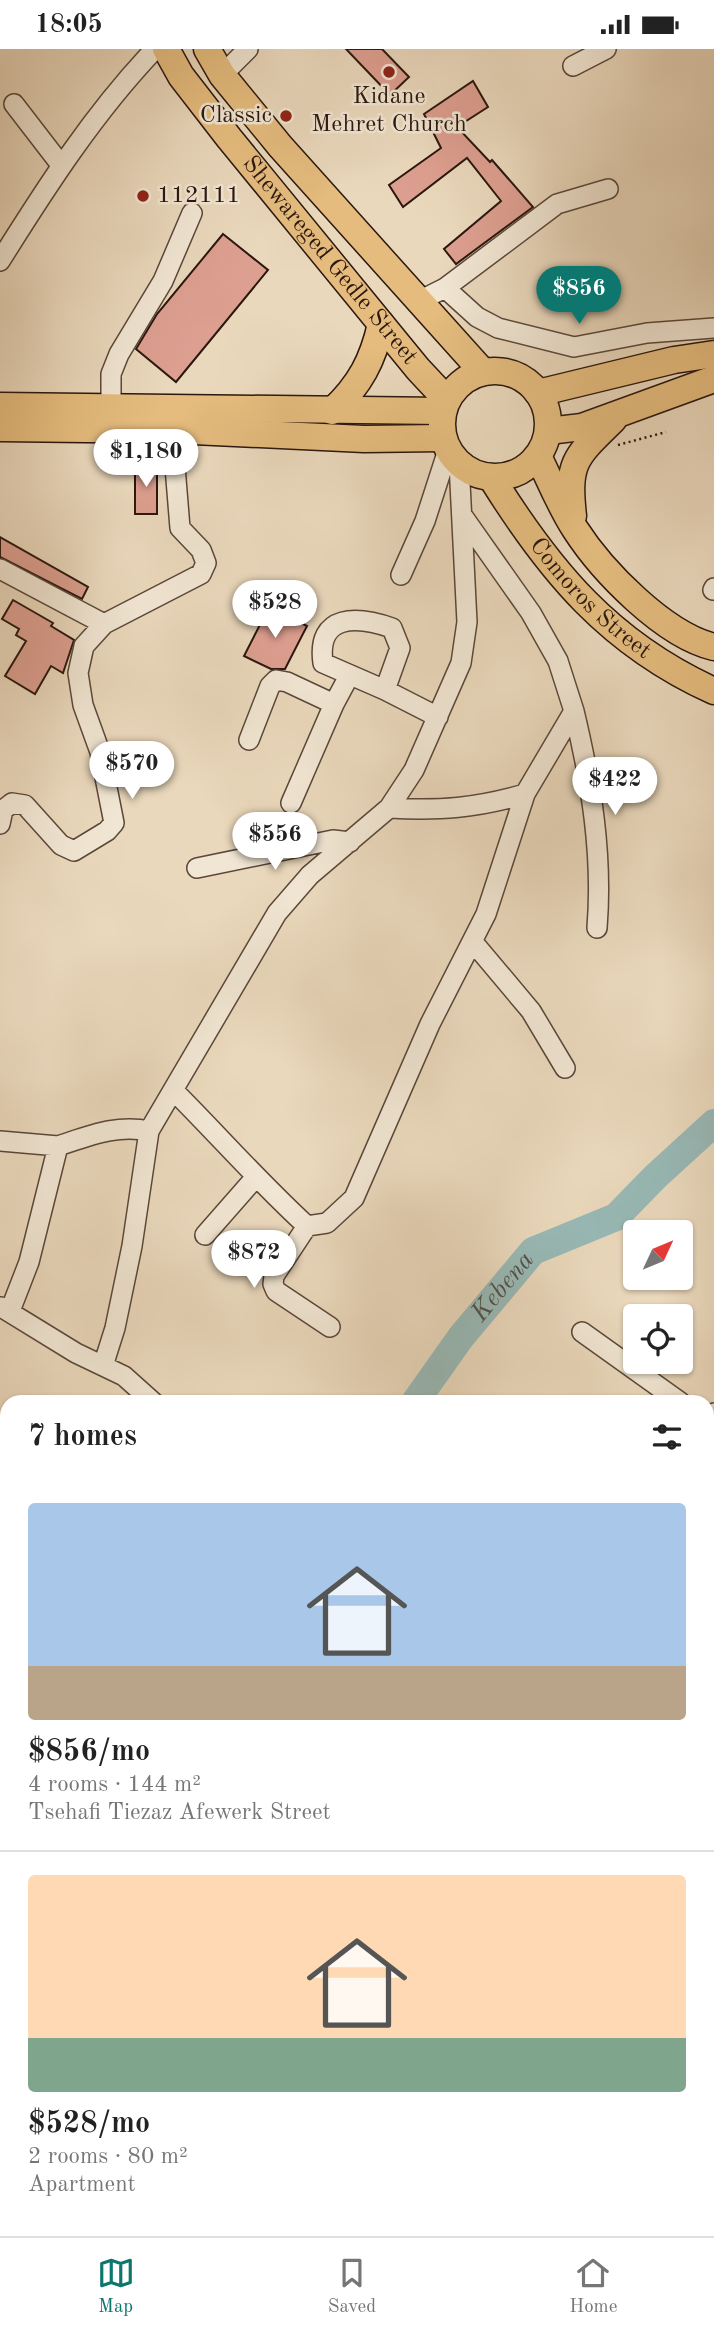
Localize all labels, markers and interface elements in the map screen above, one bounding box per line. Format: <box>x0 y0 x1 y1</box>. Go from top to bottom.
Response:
text: 18:05 <box>35 12 103 38</box>
marker: Kidane Mehret Church <box>381 64 397 80</box>
place label: Kidane Mehret Church <box>311 85 467 137</box>
place label: Classic <box>200 104 272 128</box>
marker: Classic <box>278 108 294 124</box>
street label: Shewareged Gedle Street <box>237 152 422 370</box>
place label: 112111 <box>157 184 241 208</box>
marker: 112111 <box>135 188 151 204</box>
pin: $856 <box>538 267 620 326</box>
text: $856 <box>552 277 606 300</box>
pin: $1,180 <box>89 429 203 489</box>
text: $1,180 <box>109 440 183 463</box>
street label: Comoros Street <box>524 534 655 664</box>
pin: $528 <box>234 581 316 640</box>
text: $528 <box>248 591 302 614</box>
pin: $570 <box>91 741 173 801</box>
text: $570 <box>105 752 159 775</box>
pin: $422 <box>574 757 656 817</box>
text: $422 <box>588 768 642 791</box>
pin: $556 <box>234 813 316 872</box>
text: $556 <box>248 823 302 846</box>
north arrow <box>623 1220 693 1290</box>
map controls <box>623 1220 693 1374</box>
pin: $872 <box>213 1231 295 1290</box>
text: $872 <box>227 1241 281 1264</box>
water label: Kebena <box>466 1247 539 1328</box>
button: locate <box>623 1304 693 1374</box>
icon: filters <box>648 1418 686 1456</box>
text: 7 homes <box>28 1422 137 1452</box>
icon: home <box>294 1548 420 1674</box>
text: $856/mo <box>28 1737 150 1767</box>
text: 4 rooms · 144 m² <box>28 1773 201 1796</box>
text: Tsehafi Tiezaz Afewerk Street <box>28 1801 331 1824</box>
icon: home <box>294 1920 420 2046</box>
text: $528/mo <box>28 2109 150 2139</box>
text: 2 rooms · 80 m² <box>28 2145 188 2168</box>
text: Apartment <box>28 2173 136 2196</box>
tab: Map <box>97 2254 135 2319</box>
tab: Saved <box>328 2254 376 2319</box>
tab: Home <box>569 2254 617 2319</box>

